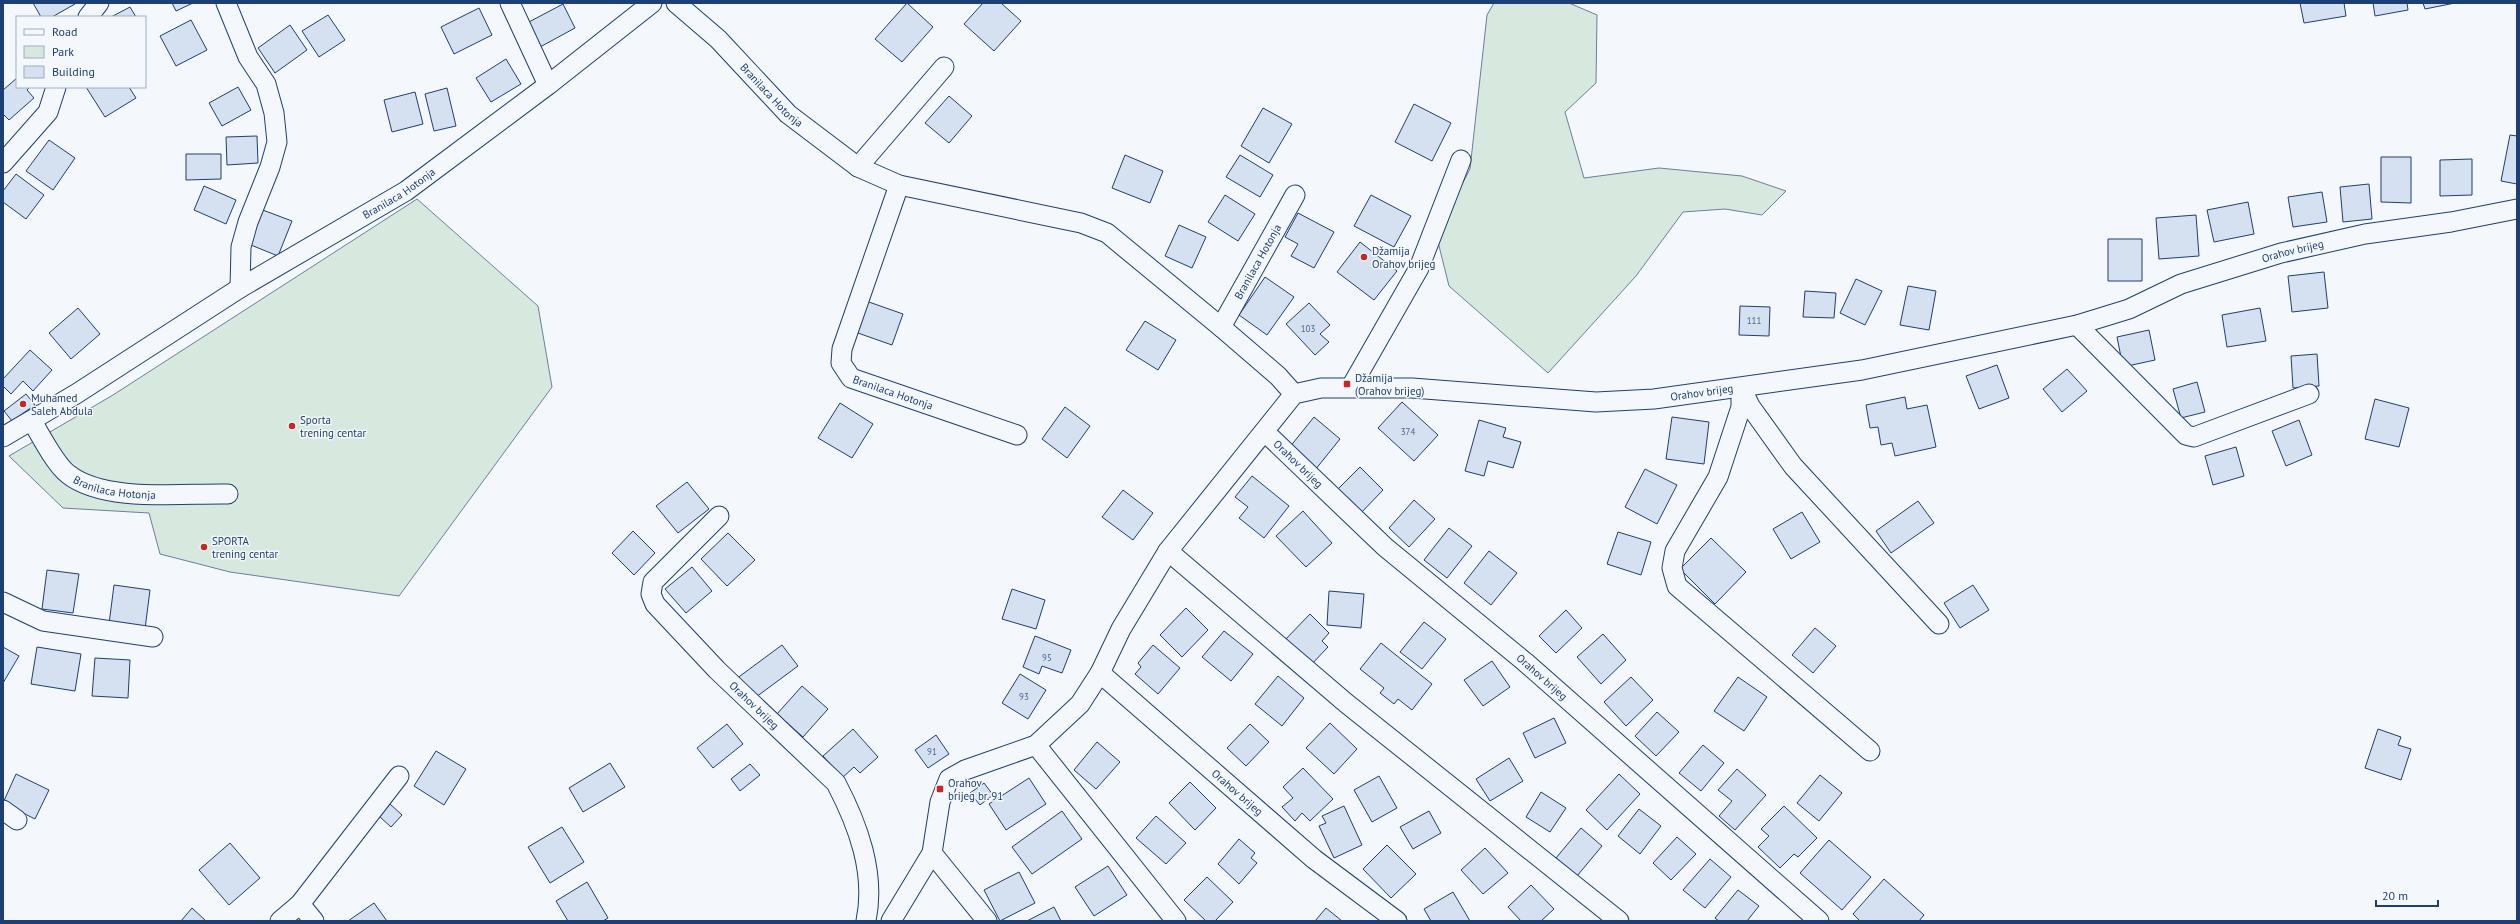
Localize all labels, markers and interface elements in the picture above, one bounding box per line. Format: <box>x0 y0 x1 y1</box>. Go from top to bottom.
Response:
legend <box>16 16 146 88</box>
text: Road <box>52 24 77 39</box>
text: Park <box>52 44 74 59</box>
street label: Branilaca Hotonja <box>737 60 806 130</box>
text: Building <box>52 64 95 79</box>
street label: Branilaca Hotonja <box>360 165 438 222</box>
street label: Branilaca Hotonja <box>1231 222 1284 302</box>
street label: Orahov brijeg <box>2260 237 2325 266</box>
place label: Džamija Orahov brijeg <box>1372 244 1435 271</box>
marker: Džamija Orahov brijeg <box>1359 252 1369 262</box>
house number: 111 <box>1747 315 1761 326</box>
house number: 103 <box>1301 323 1315 334</box>
place label: Džamija (Orahov brijeg) <box>1355 371 1424 398</box>
street label: Branilaca Hotonja <box>851 372 935 413</box>
marker: Džamija (Orahov brijeg) <box>1342 379 1352 389</box>
street label: Orahov brijeg <box>1669 381 1734 404</box>
place label: Muhamed Saleh Abdula <box>31 391 93 418</box>
marker: Muhamed Saleh Abdula <box>18 399 28 409</box>
place label: Sporta trening centar <box>300 413 366 440</box>
marker: Sporta trening centar <box>287 421 297 431</box>
house number: 374 <box>1401 426 1415 437</box>
street label: Orahov brijeg <box>1270 437 1326 491</box>
street label: Branilaca Hotonja <box>71 472 156 502</box>
place label: SPORTA trening centar <box>212 534 278 561</box>
marker: SPORTA trening centar <box>199 542 209 552</box>
street label: Orahov brijeg <box>1514 651 1570 703</box>
house number: 95 <box>1042 652 1052 663</box>
street label: Orahov brijeg <box>726 678 782 732</box>
house number: 93 <box>1019 691 1029 702</box>
house number: 91 <box>927 746 937 757</box>
street label: Orahov brijeg <box>1209 766 1266 819</box>
place label: Orahov brijeg br. 91 <box>948 776 1003 803</box>
marker: Orahov brijeg br. 91 <box>935 784 945 794</box>
scale bar <box>2376 882 2438 908</box>
text: 20 m <box>2382 888 2408 903</box>

